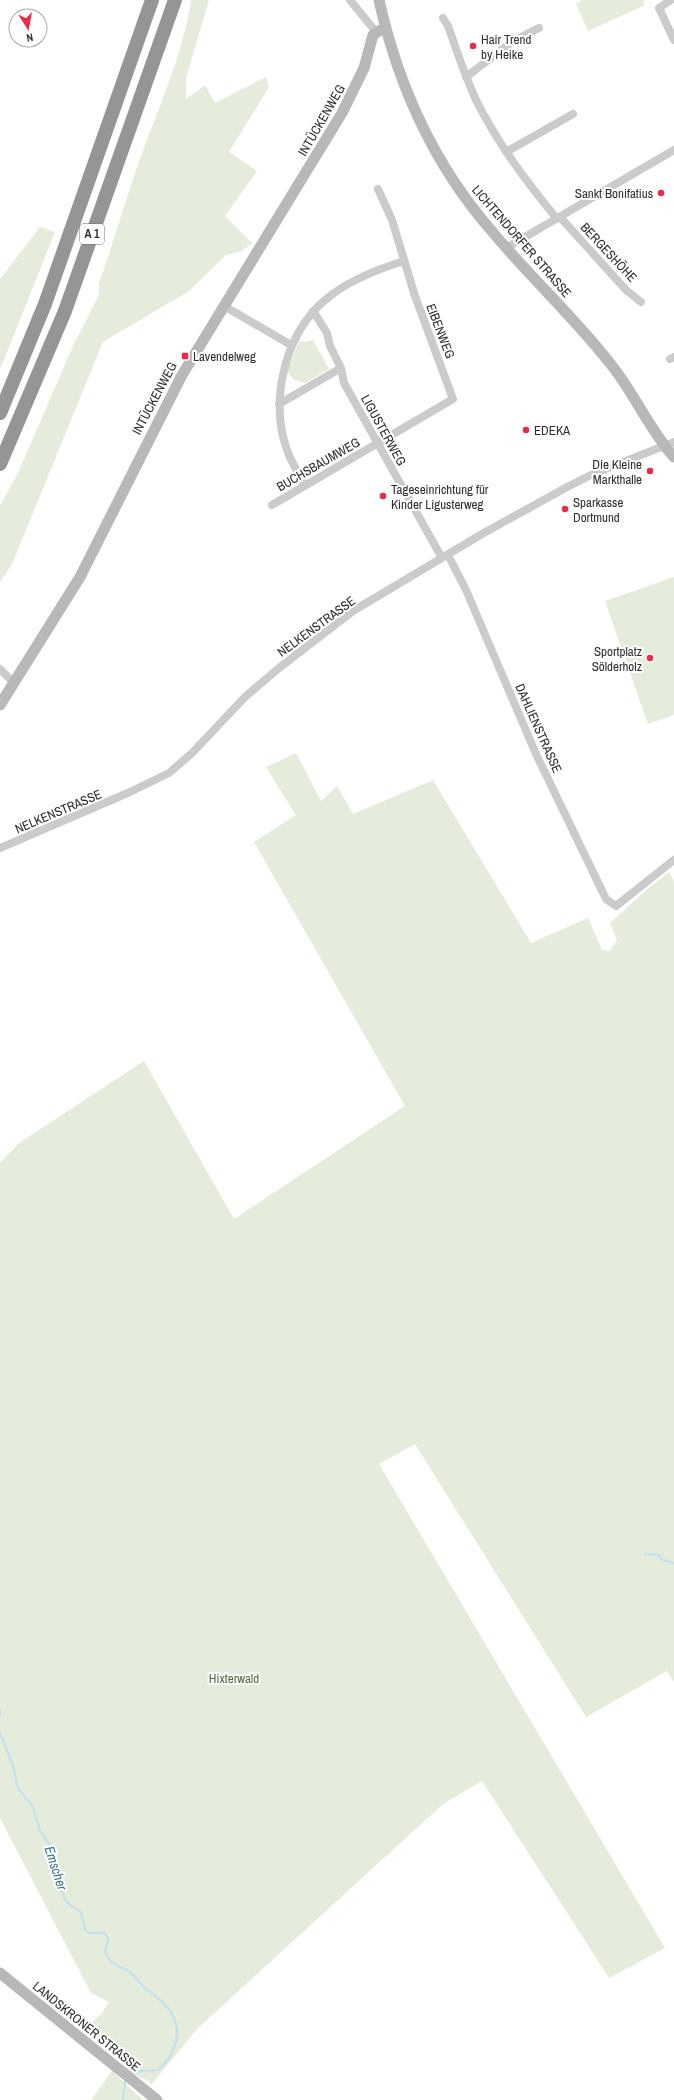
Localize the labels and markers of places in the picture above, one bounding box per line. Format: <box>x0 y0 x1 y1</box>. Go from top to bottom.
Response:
place label: Hair Trend by Heike <box>481 31 531 63</box>
marker: Hair Trend by Heike <box>468 41 478 51</box>
place label: Sankt Bonifatius <box>575 185 653 202</box>
marker: Sankt Bonifatius <box>656 188 666 198</box>
place label: Lavendelweg <box>193 348 256 365</box>
marker: Lavendelweg <box>180 351 190 361</box>
place label: EDEKA <box>534 422 571 439</box>
marker: EDEKA <box>521 425 531 435</box>
place label: Die Kleine Markthalle <box>592 456 642 488</box>
marker: Die Kleine Markthalle <box>645 466 655 476</box>
place label: Tageseinrichtung für Kinder Ligusterweg <box>391 481 489 513</box>
marker: Tageseinrichtung für Kinder Ligusterweg <box>378 491 388 501</box>
place label: Sparkasse Dortmund <box>573 494 623 526</box>
marker: Sparkasse Dortmund <box>560 504 570 514</box>
place label: Sportplatz Sölderholz <box>592 643 642 675</box>
marker: Sportplatz Sölderholz <box>645 653 655 663</box>

